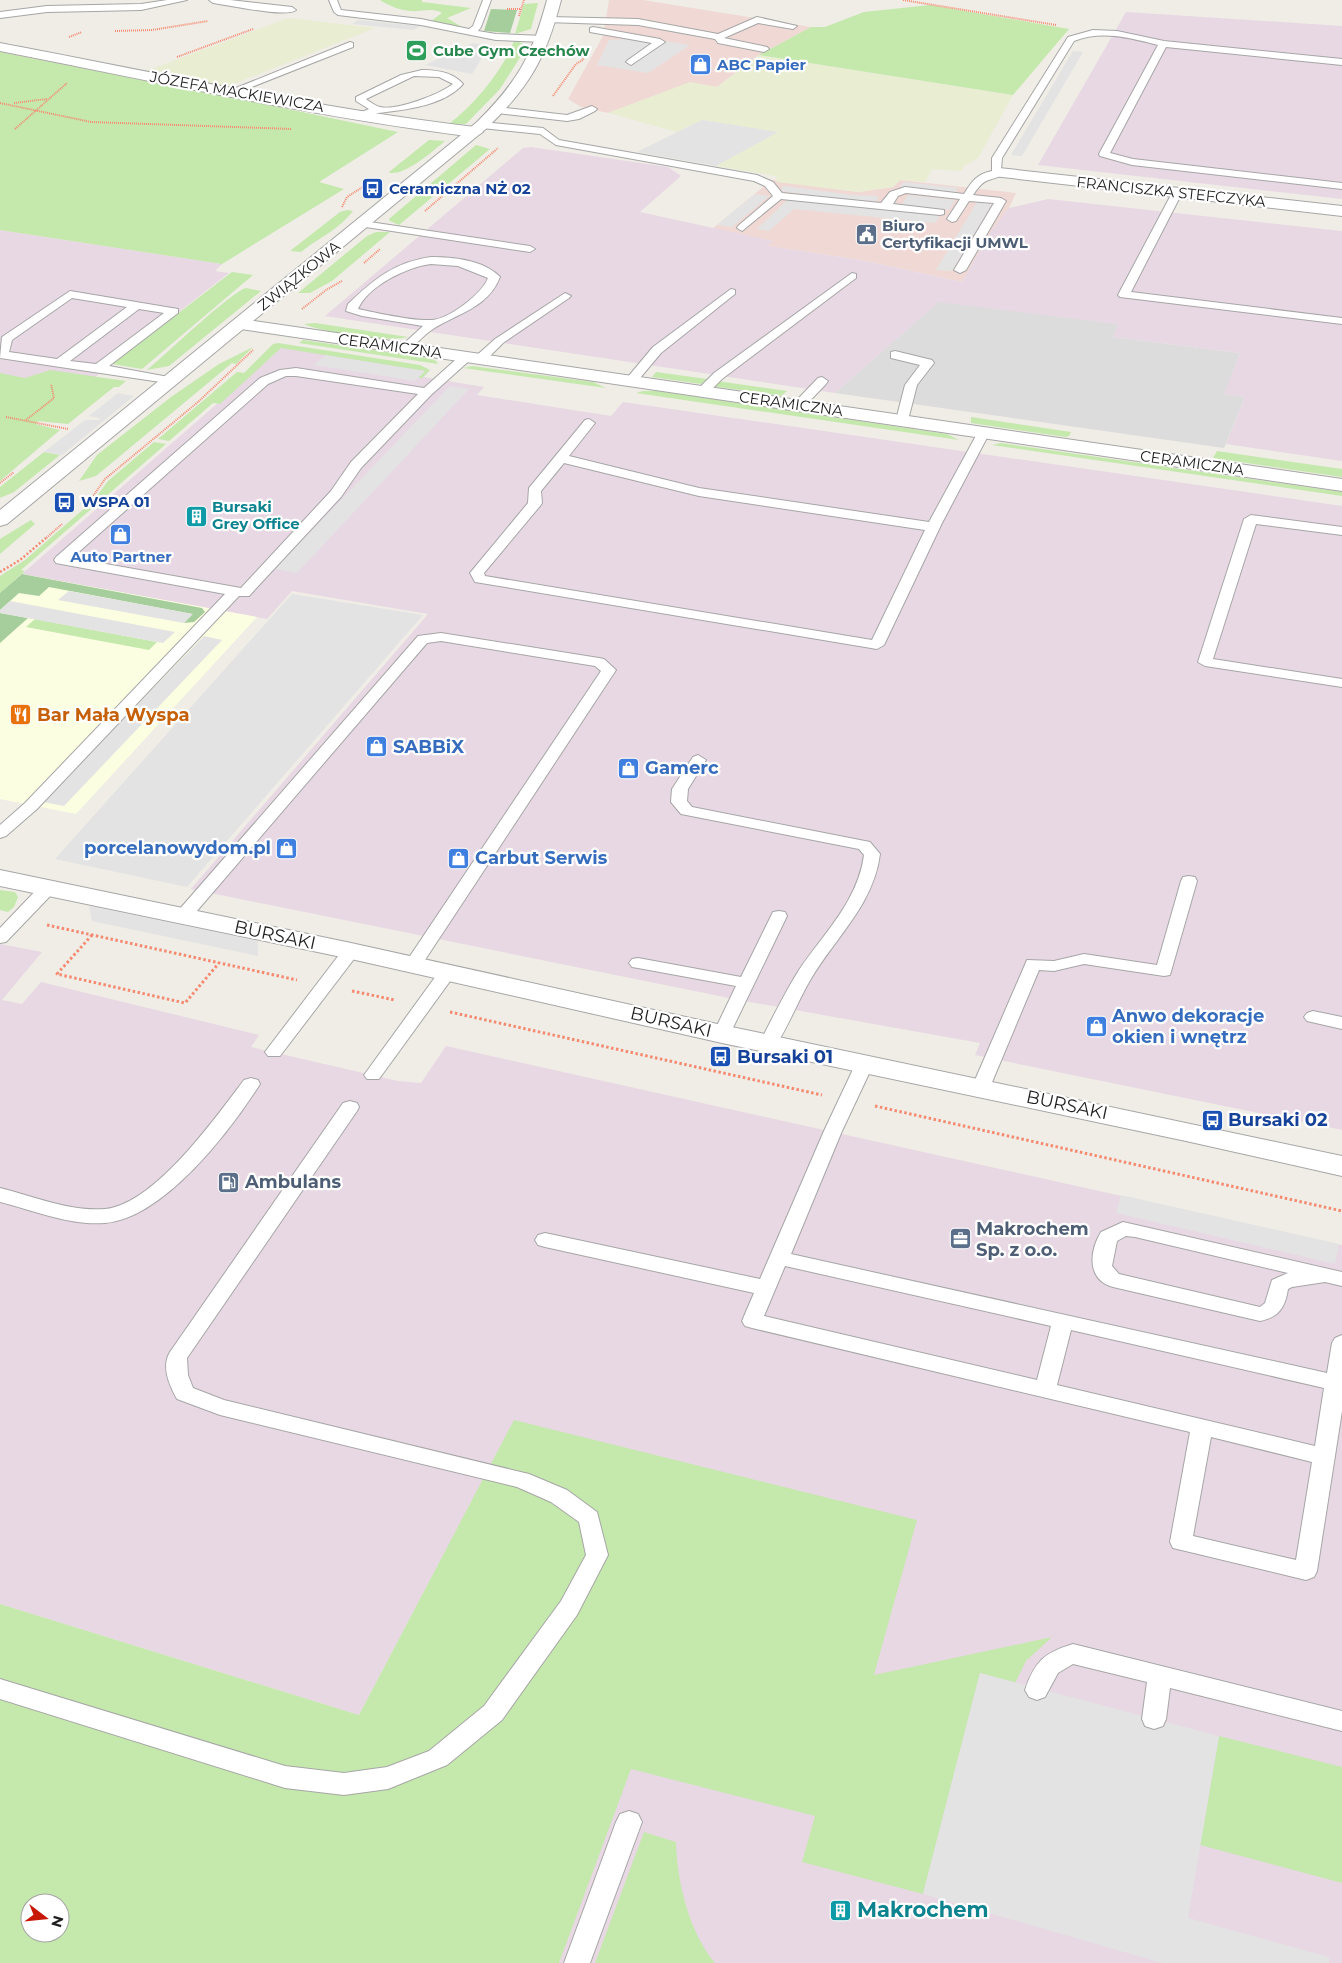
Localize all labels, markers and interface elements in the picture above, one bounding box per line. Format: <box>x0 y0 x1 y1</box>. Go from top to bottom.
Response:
sports icon: Cube Gym Czechów <box>405 39 429 63</box>
place label: Cube Gym Czechów <box>433 41 591 60</box>
shop icon: ABC Papier <box>689 53 713 77</box>
place label: ABC Papier <box>716 55 806 74</box>
street label: JÓZEFA MACKIEWICZA <box>148 67 326 116</box>
street label: FRANCISZKA STEFCZYKA <box>1075 172 1267 211</box>
bus stop icon: Ceramiczna NŻ 02 <box>361 177 385 201</box>
place label: Ceramiczna NŻ 02 <box>389 179 531 198</box>
place label: Biuro Certyfikacji UMWL <box>882 216 1028 252</box>
public building icon: Biuro Certyfikacji UMWL <box>854 223 878 247</box>
street label: ZWIĄZKOWA <box>254 236 344 315</box>
street label: CERAMICZNA <box>337 329 443 362</box>
street label: CERAMICZNA <box>738 387 844 420</box>
street label: CERAMICZNA <box>1139 446 1245 479</box>
bus stop icon: WSPA 01 <box>53 490 77 514</box>
place label: WSPA 01 <box>81 492 150 511</box>
place label: Bursaki Grey Office <box>212 497 300 533</box>
building icon: Bursaki Grey Office <box>184 504 208 528</box>
shop icon: Auto Partner <box>109 522 133 546</box>
place label: Auto Partner <box>69 547 172 566</box>
restaurant icon: Bar Mała Wyspa <box>9 703 33 727</box>
place label: Bar Mała Wyspa <box>37 704 190 726</box>
shop icon: SABBiX <box>365 735 389 759</box>
place label: SABBiX <box>393 736 464 758</box>
shop icon: Gamerc <box>617 756 641 780</box>
place label: Gamerc <box>645 757 719 779</box>
shop icon: porcelanowydom.pl <box>275 836 299 860</box>
place label: porcelanowydom.pl <box>84 837 271 859</box>
shop icon: Carbut Serwis <box>447 846 471 870</box>
place label: Carbut Serwis <box>475 847 608 869</box>
street label: BURSAKI <box>232 916 318 954</box>
street label: BURSAKI <box>628 1002 714 1042</box>
place label: Anwo dekoracje okien i wnętrz <box>1111 1005 1264 1048</box>
shop icon: Anwo dekoracje okien i wnętrz <box>1084 1014 1108 1038</box>
bus stop icon: Bursaki 01 <box>709 1045 733 1069</box>
place label: Bursaki 01 <box>737 1046 833 1068</box>
street label: BURSAKI <box>1024 1086 1110 1124</box>
bus stop icon: Bursaki 02 <box>1200 1108 1224 1132</box>
place label: Bursaki 02 <box>1228 1109 1328 1131</box>
fuel station icon: Ambulans <box>217 1170 241 1194</box>
place label: Ambulans <box>244 1171 341 1193</box>
place label: Makrochem Sp. z o.o. <box>976 1218 1089 1261</box>
office icon: Makrochem Sp. z o.o. <box>948 1227 972 1251</box>
north arrow <box>20 1893 70 1943</box>
place label: Makrochem <box>857 1897 989 1922</box>
building icon: Makrochem <box>829 1898 853 1922</box>
text: N <box>47 1914 68 1930</box>

